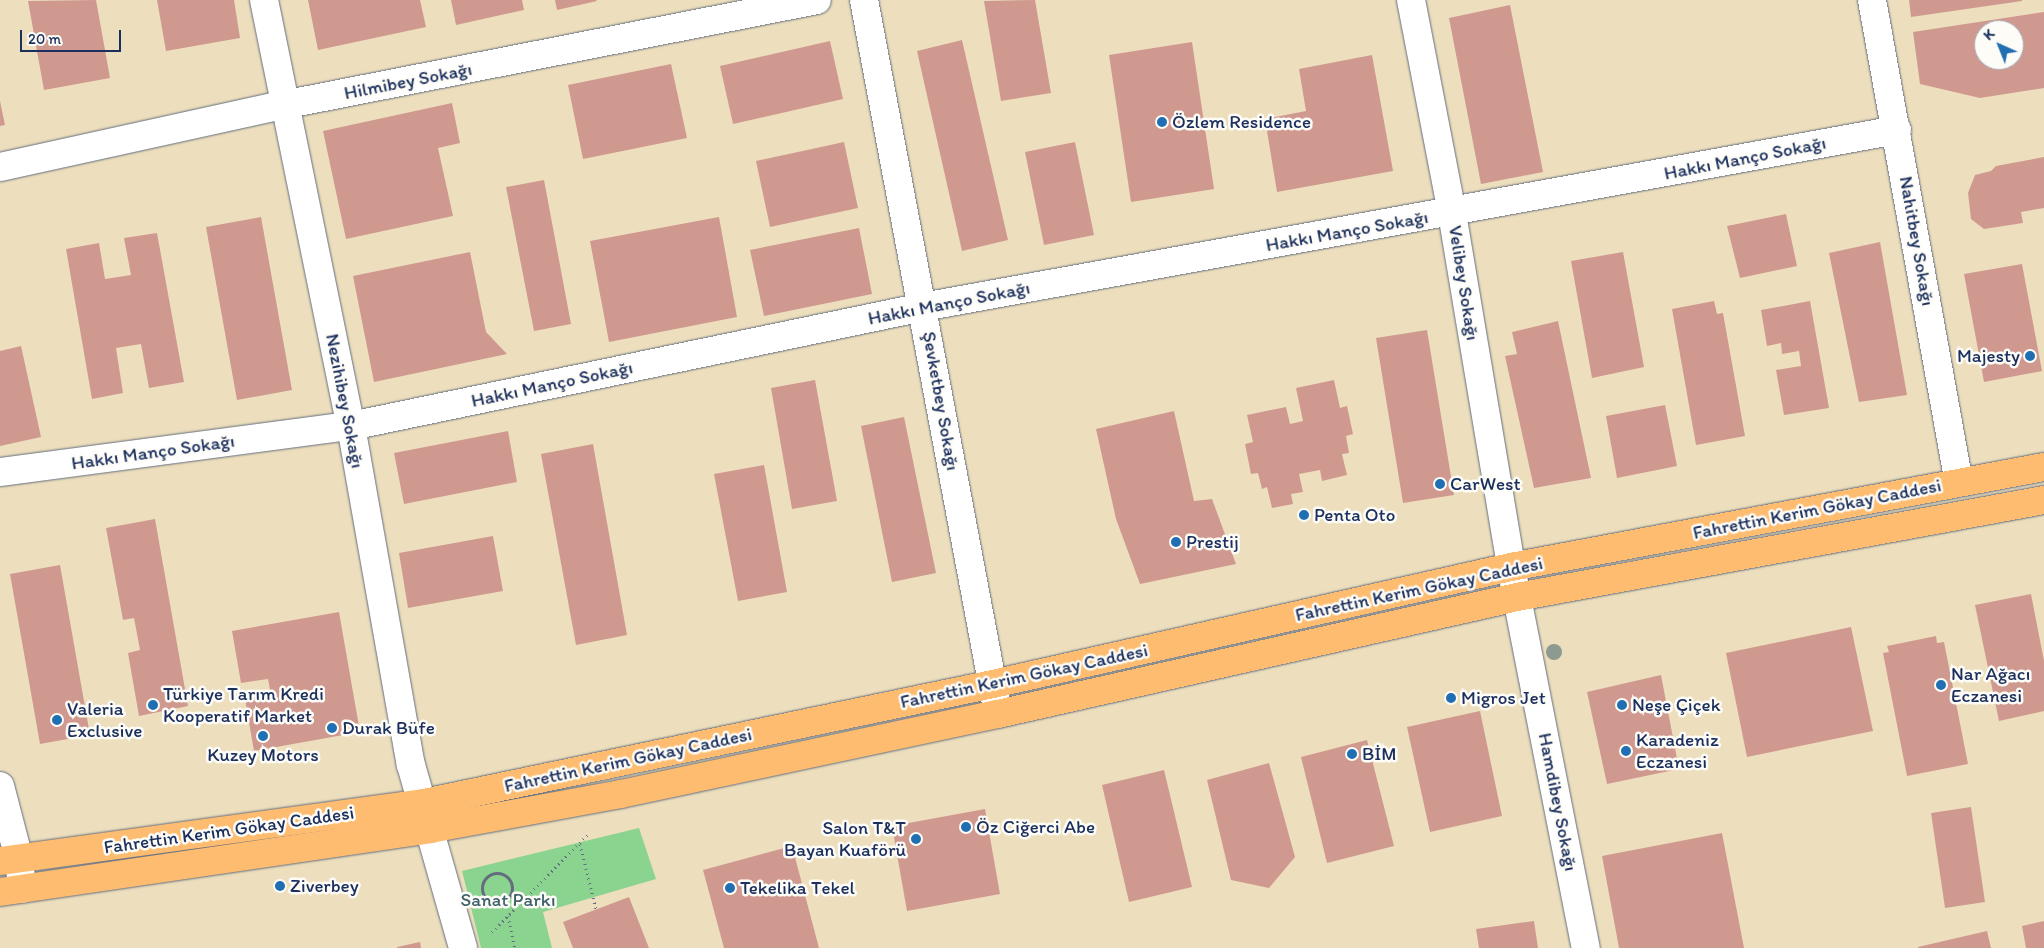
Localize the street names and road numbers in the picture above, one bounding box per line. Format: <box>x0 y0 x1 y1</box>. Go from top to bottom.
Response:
street label: Hilmibey Sokağı <box>342 57 474 105</box>
street label: Hakkı Manço Sokağı <box>1662 131 1828 185</box>
street label: Nahitbey Sokağı <box>1894 174 1940 308</box>
street label: Hakkı Manço Sokağı <box>1264 206 1430 256</box>
street label: Velibey Sokağı <box>1444 224 1484 342</box>
street label: Hakkı Manço Sokağı <box>866 276 1032 330</box>
street label: Şevketbey Sokağı <box>918 330 964 472</box>
street label: Nezihibey Sokağı <box>321 332 369 470</box>
street label: Hakkı Manço Sokağı <box>469 356 635 412</box>
street label: Hakkı Manço Sokağı <box>70 429 236 475</box>
street label: Fahrettin Kerim Gökay Caddesi <box>1691 474 1943 544</box>
street label: Fahrettin Kerim Gökay Caddesi <box>1293 552 1545 626</box>
street label: Fahrettin Kerim Gökay Caddesi <box>898 639 1150 713</box>
street label: Fahrettin Kerim Gökay Caddesi <box>502 723 754 797</box>
street label: Hamdibey Sokağı <box>1533 731 1583 873</box>
street label: Fahrettin Kerim Gökay Caddesi <box>102 801 356 859</box>

